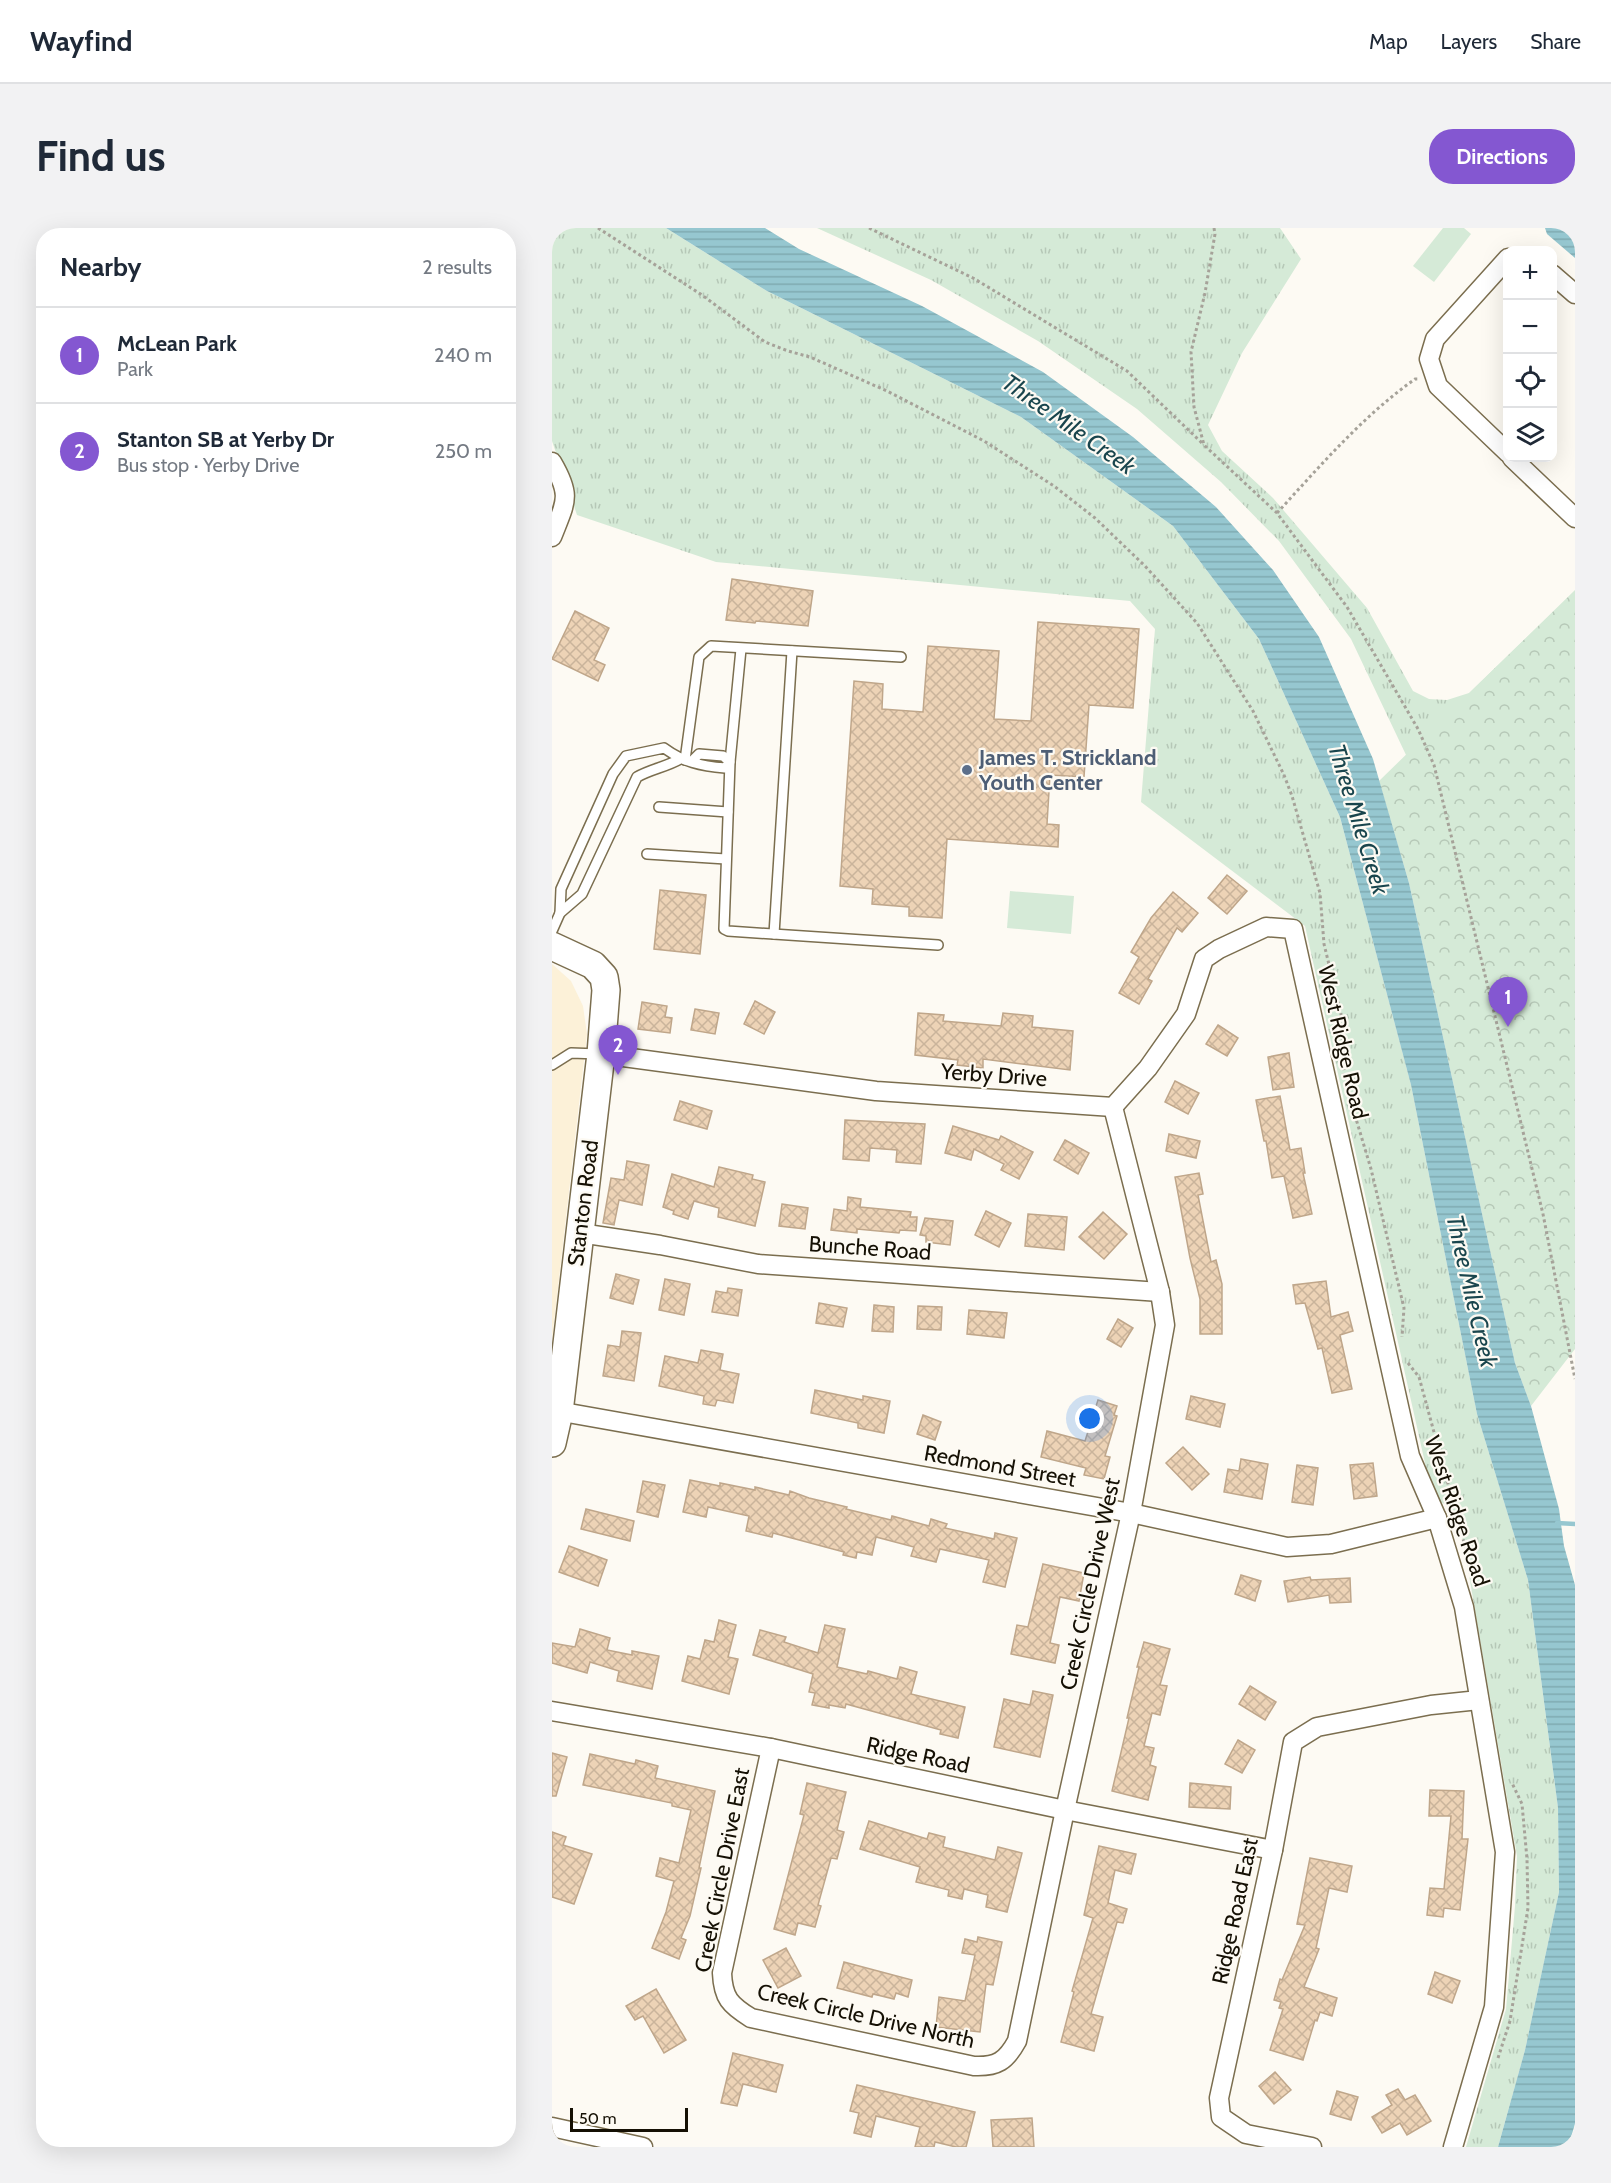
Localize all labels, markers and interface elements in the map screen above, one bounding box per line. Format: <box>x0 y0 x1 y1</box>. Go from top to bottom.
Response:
text: Wayfind <box>30 24 132 58</box>
text: Map <box>1369 29 1408 54</box>
text: Layers <box>1441 29 1497 54</box>
text: Share <box>1530 29 1581 54</box>
button: Directions <box>1429 129 1575 184</box>
text: Find us <box>36 130 165 182</box>
map controls <box>1503 246 1557 462</box>
button: + <box>1503 246 1557 300</box>
text: Nearby <box>60 251 141 283</box>
text: 2 results <box>422 255 492 279</box>
button: − <box>1503 300 1557 354</box>
text: McLean Park <box>117 330 237 357</box>
text: 1 <box>76 343 83 367</box>
text: 240 m <box>434 343 492 367</box>
button: locate <box>1503 354 1557 408</box>
text: Park <box>117 357 153 381</box>
water label: Three Mile Creek <box>997 367 1142 481</box>
button: layers <box>1503 408 1557 462</box>
text: Stanton SB at Yerby Dr <box>117 426 334 453</box>
text: 2 <box>74 439 85 463</box>
text: 250 m <box>435 439 492 463</box>
text: Bus stop · Yerby Drive <box>117 453 299 477</box>
water label: Three Mile Creek <box>1322 740 1396 898</box>
place label: James T. Strickland Youth Center <box>978 744 1157 796</box>
marker: James T. Strickland Youth Center <box>960 763 974 777</box>
street label: West Ridge Road <box>1312 962 1374 1122</box>
pin: 1 <box>1488 978 1528 1027</box>
pin: 2 <box>598 1026 638 1075</box>
street label: Yerby Drive <box>939 1058 1048 1092</box>
street label: Stanton Road <box>562 1138 604 1268</box>
water label: Three Mile Creek <box>1440 1212 1504 1371</box>
street label: Bunche Road <box>808 1230 932 1266</box>
your location <box>1075 1404 1104 1433</box>
street label: West Ridge Road <box>1419 1432 1495 1590</box>
street label: Redmond Street <box>922 1439 1079 1493</box>
street label: Creek Circle Drive West <box>1054 1475 1126 1693</box>
street label: Ridge Road <box>864 1731 972 1779</box>
street label: Creek Circle Drive East <box>689 1765 755 1975</box>
street label: Ridge Road East <box>1206 1835 1264 1987</box>
street label: Creek Circle Drive North <box>755 1978 977 2054</box>
scale bar <box>570 2105 688 2132</box>
text: 50 m <box>579 2109 616 2128</box>

